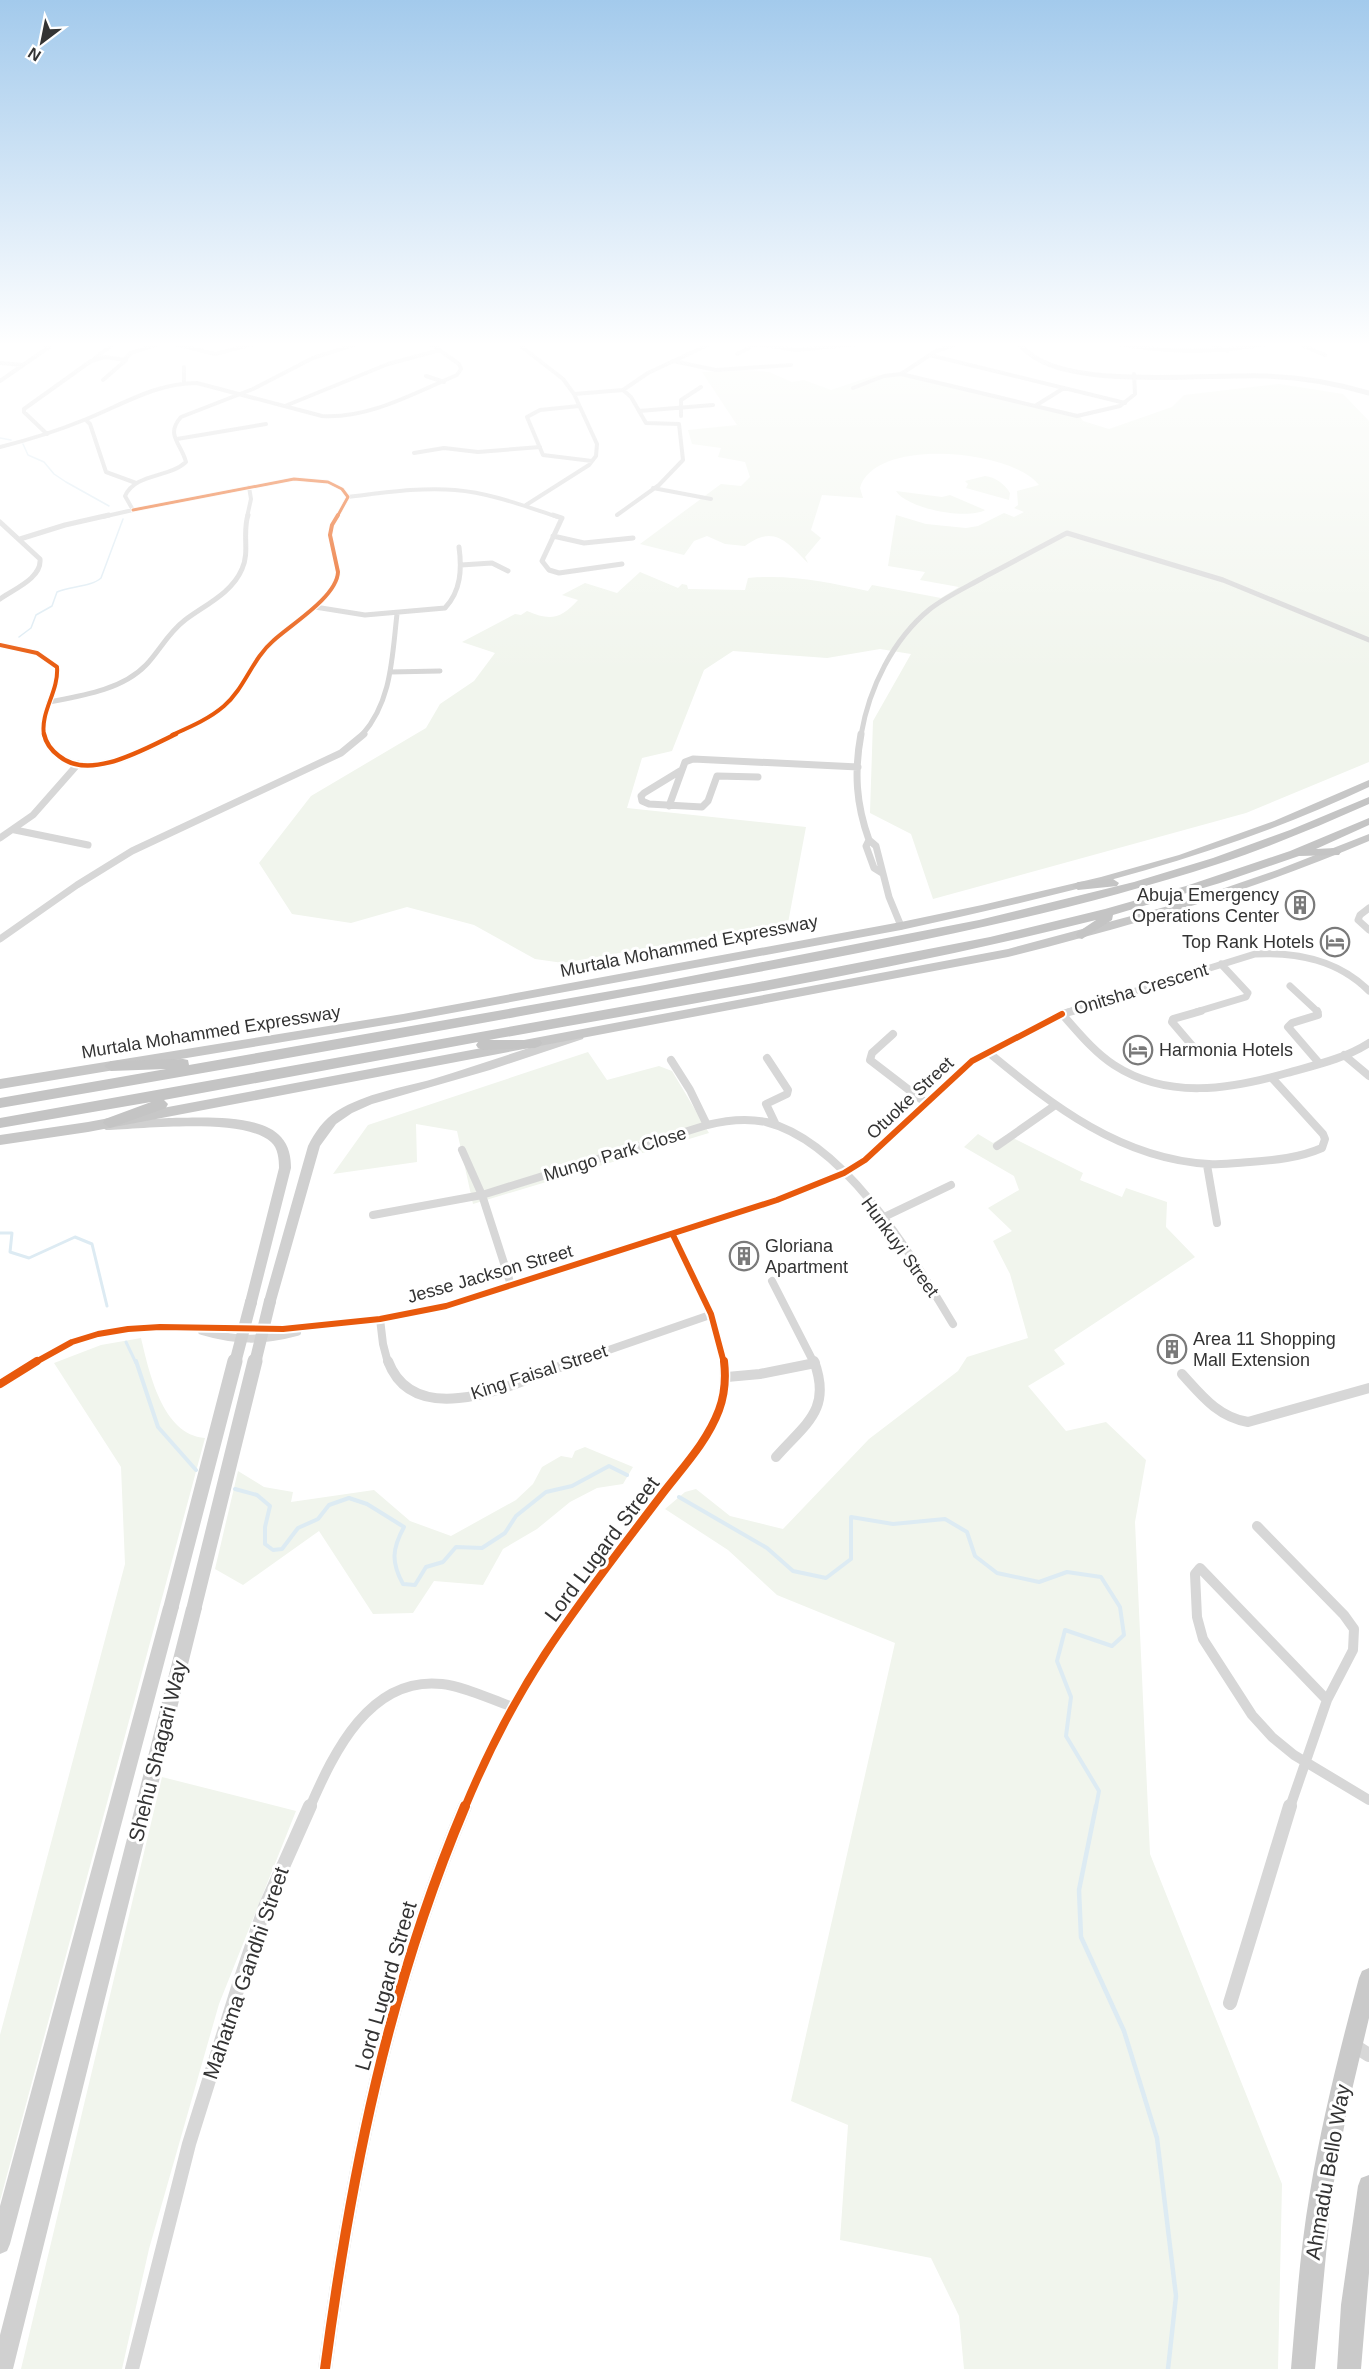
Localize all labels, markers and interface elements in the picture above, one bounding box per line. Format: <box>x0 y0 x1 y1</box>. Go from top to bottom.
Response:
north arrow <box>12 12 72 72</box>
text: N <box>25 44 44 65</box>
place label: Abuja Emergency Operations Center <box>1132 885 1279 926</box>
building icon: Abuja Emergency Operations Center <box>1284 889 1316 921</box>
street label: Murtala Mohammed Expressway <box>558 911 820 981</box>
hotel icon: Top Rank Hotels <box>1319 926 1351 958</box>
place label: Top Rank Hotels <box>1182 932 1314 952</box>
street label: Onitsha Crescent <box>1072 959 1210 1019</box>
street label: Murtala Mohammed Expressway <box>80 1002 342 1062</box>
hotel icon: Harmonia Hotels <box>1122 1034 1154 1066</box>
place label: Harmonia Hotels <box>1159 1040 1293 1060</box>
street label: Otuoke Street <box>863 1053 957 1143</box>
street label: Mungo Park Close <box>541 1123 689 1185</box>
street label: Hunkuyi Street <box>857 1193 943 1301</box>
place label: Gloriana Apartment <box>765 1236 848 1277</box>
building icon: Gloriana Apartment <box>728 1240 760 1272</box>
street label: Jesse Jackson Street <box>405 1241 575 1307</box>
place label: Area 11 Shopping Mall Extension <box>1193 1329 1336 1370</box>
building icon: Area 11 Shopping Mall Extension <box>1156 1333 1188 1365</box>
street label: King Faisal Street <box>468 1341 610 1403</box>
street label: Lord Lugard Street <box>540 1472 664 1626</box>
street label: Shehu Shagari Way <box>124 1657 191 1844</box>
street label: Mahatma Gandhi Street <box>198 1864 293 2082</box>
street label: Lord Lugard Street <box>350 1898 421 2073</box>
street label: Ahmadu Bello Way <box>1301 2082 1354 2261</box>

